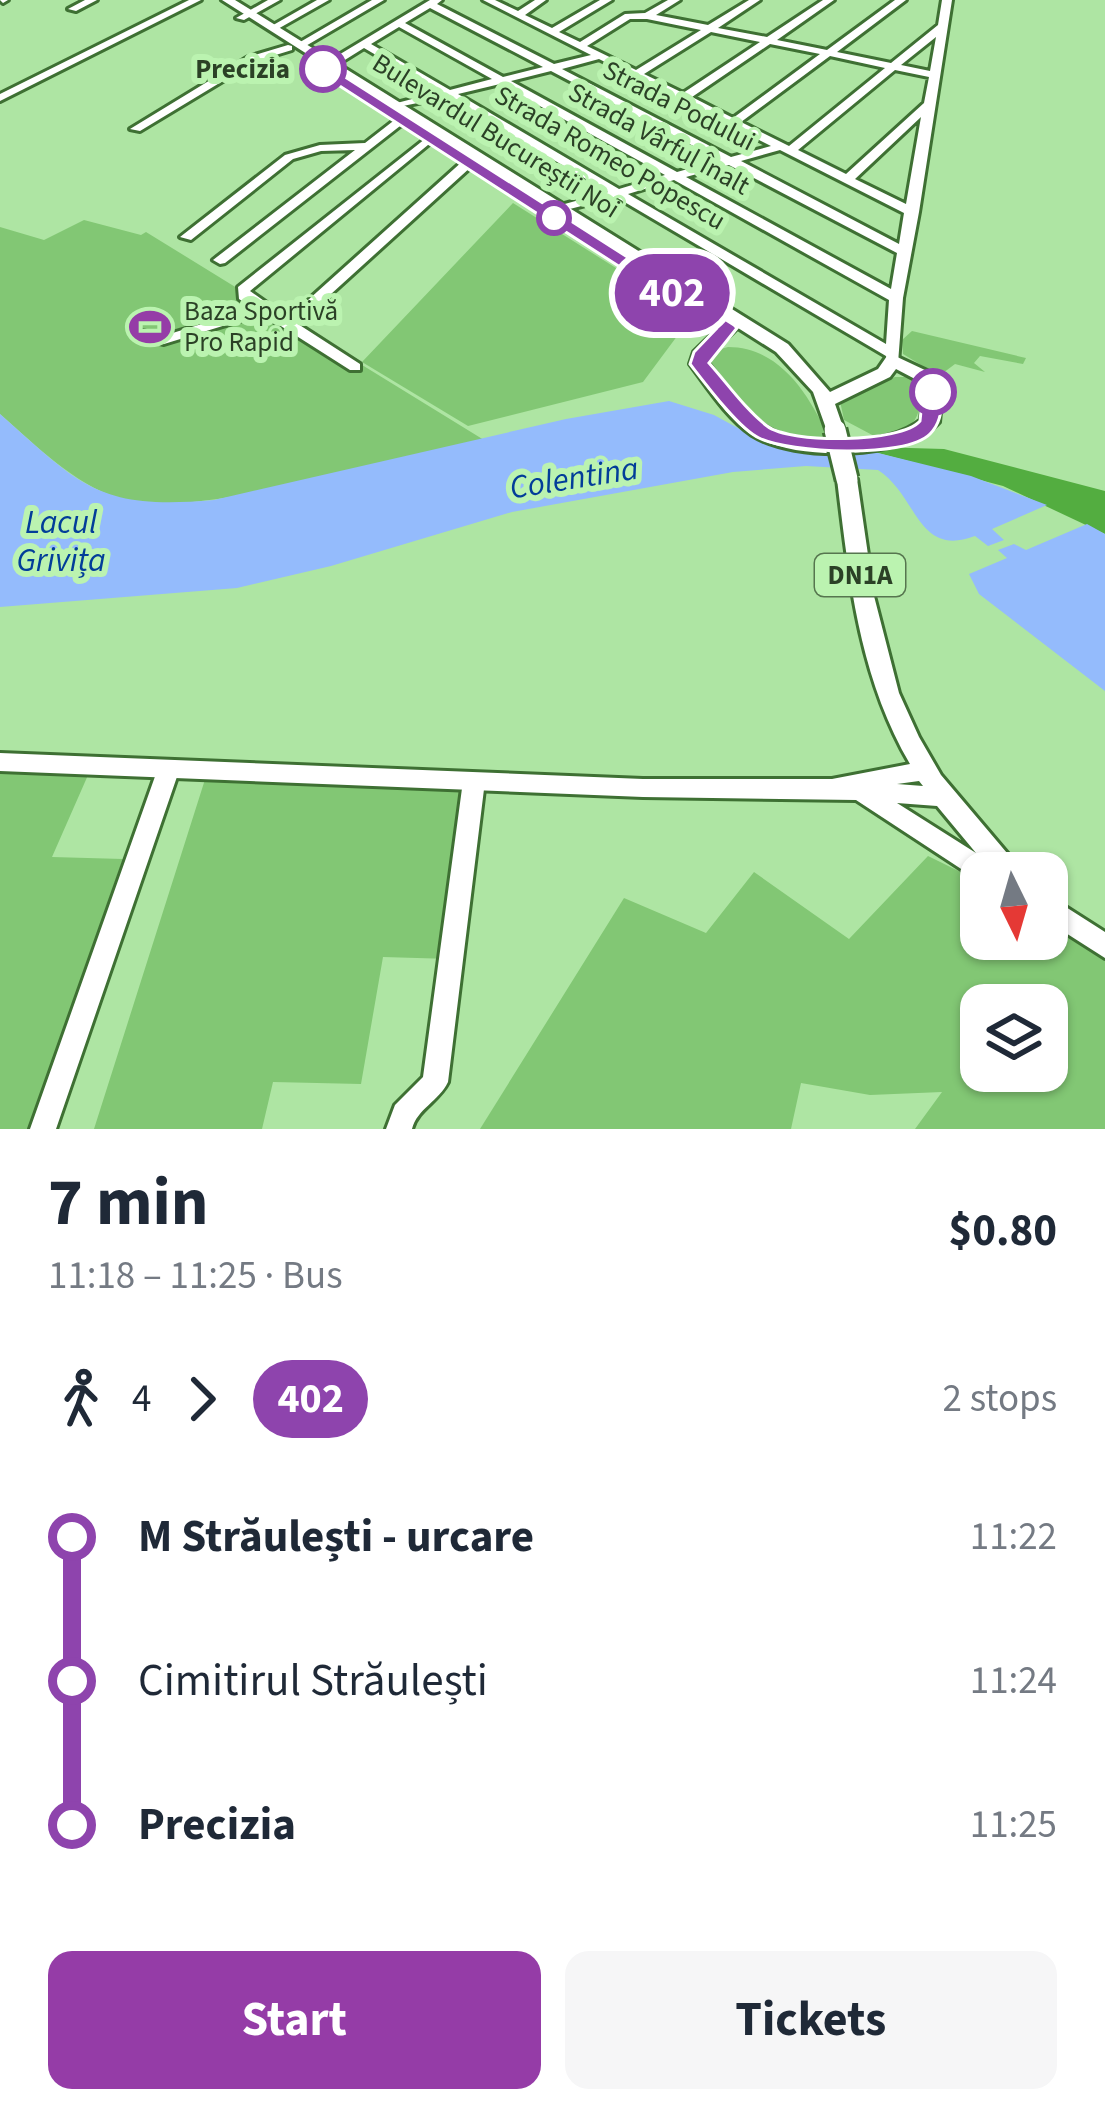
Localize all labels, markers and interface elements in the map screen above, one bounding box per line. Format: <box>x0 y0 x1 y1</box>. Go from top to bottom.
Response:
street label: Bulevardul Bucureștii Noi <box>365 44 627 228</box>
marker: Precizia <box>301 47 345 91</box>
place label: Precizia <box>195 50 290 89</box>
street label: Strada Podului <box>596 51 762 161</box>
street label: Strada Vârful Înalt <box>561 73 757 205</box>
street label: Strada Romeo Popescu <box>487 76 733 240</box>
unlabelled marker <box>538 202 570 234</box>
line badge: 402 <box>603 254 741 332</box>
text: 402 <box>639 263 705 323</box>
place label: Baza Sportivă Pro Rapid <box>184 292 338 362</box>
sports icon: Baza Sportivă Pro Rapid <box>127 304 173 350</box>
unlabelled marker <box>911 370 955 414</box>
water label: Colentina <box>506 445 642 511</box>
water label: Lacul Grivița <box>16 499 106 584</box>
road number: DN1A <box>815 554 905 596</box>
north arrow <box>960 852 1068 960</box>
map controls <box>960 852 1068 1092</box>
button: layers <box>960 984 1068 1092</box>
text: 7 min <box>48 1156 209 1250</box>
text: $0.80 <box>948 1199 1057 1263</box>
text: 11:18 – 11:25 · Bus <box>48 1248 343 1304</box>
icon: walk <box>48 1366 114 1432</box>
icon: forward <box>169 1366 235 1432</box>
text: 402 <box>277 1369 344 1429</box>
text: 4 <box>132 1371 151 1427</box>
text: 2 stops <box>943 1371 1057 1427</box>
text: M Străulești - urcare <box>138 1505 534 1569</box>
text: 11:22 <box>970 1509 1057 1565</box>
text: Cimitirul Străulești <box>138 1649 488 1713</box>
text: 11:24 <box>970 1653 1057 1709</box>
text: Precizia <box>138 1793 296 1857</box>
text: 11:25 <box>970 1797 1057 1853</box>
button: Start <box>48 1951 541 2089</box>
button: Tickets <box>565 1951 1057 2089</box>

